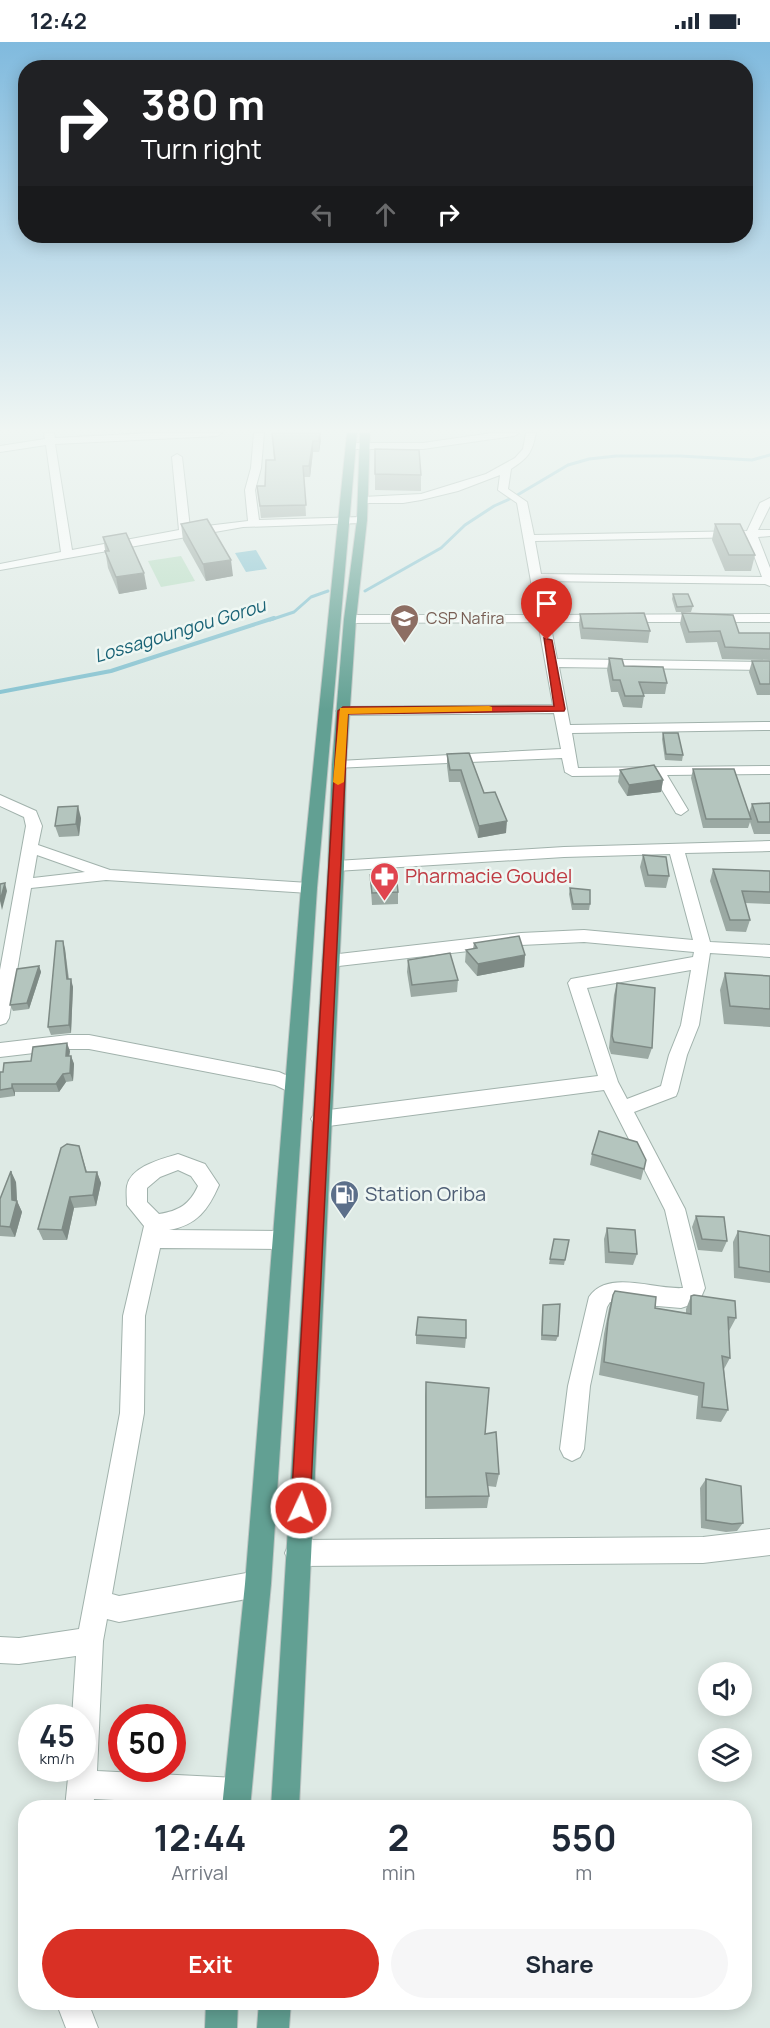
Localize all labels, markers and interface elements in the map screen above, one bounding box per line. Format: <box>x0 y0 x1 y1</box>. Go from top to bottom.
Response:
text: 12:42 <box>30 6 87 36</box>
text: 380 m <box>141 75 265 133</box>
icon: right <box>42 84 120 162</box>
text: Turn right <box>141 130 262 167</box>
icon: left <box>306 198 339 231</box>
icon: ahead <box>369 198 402 231</box>
icon: right <box>432 198 465 231</box>
pin <box>521 578 572 640</box>
icon: arrive <box>530 587 563 620</box>
water label: Lossagoungou Gorou <box>91 592 270 668</box>
school or university icon: CSP Nafira <box>389 602 421 644</box>
place label: CSP Nafira <box>426 607 504 629</box>
pharmacy icon: Pharmacie Goudel <box>368 860 400 902</box>
place label: Pharmacie Goudel <box>405 862 573 889</box>
fuel station icon: Station Oriba <box>328 1178 360 1220</box>
place label: Station Oriba <box>365 1180 486 1207</box>
position arrow <box>269 1476 333 1540</box>
map controls <box>698 1662 752 1782</box>
button: sound <box>698 1662 752 1716</box>
speed limit sign: 50 <box>108 1704 186 1782</box>
text: 45 <box>39 1715 75 1756</box>
button: layers <box>698 1728 752 1782</box>
text: km/h <box>40 1748 74 1769</box>
text: 12:44 <box>153 1813 246 1862</box>
text: 2 <box>388 1813 409 1862</box>
text: 550 <box>551 1813 617 1862</box>
text: Arrival <box>171 1859 228 1886</box>
text: min <box>382 1859 415 1886</box>
text: m <box>575 1859 592 1886</box>
button: Exit <box>42 1929 379 1998</box>
button: Share <box>391 1929 728 1998</box>

